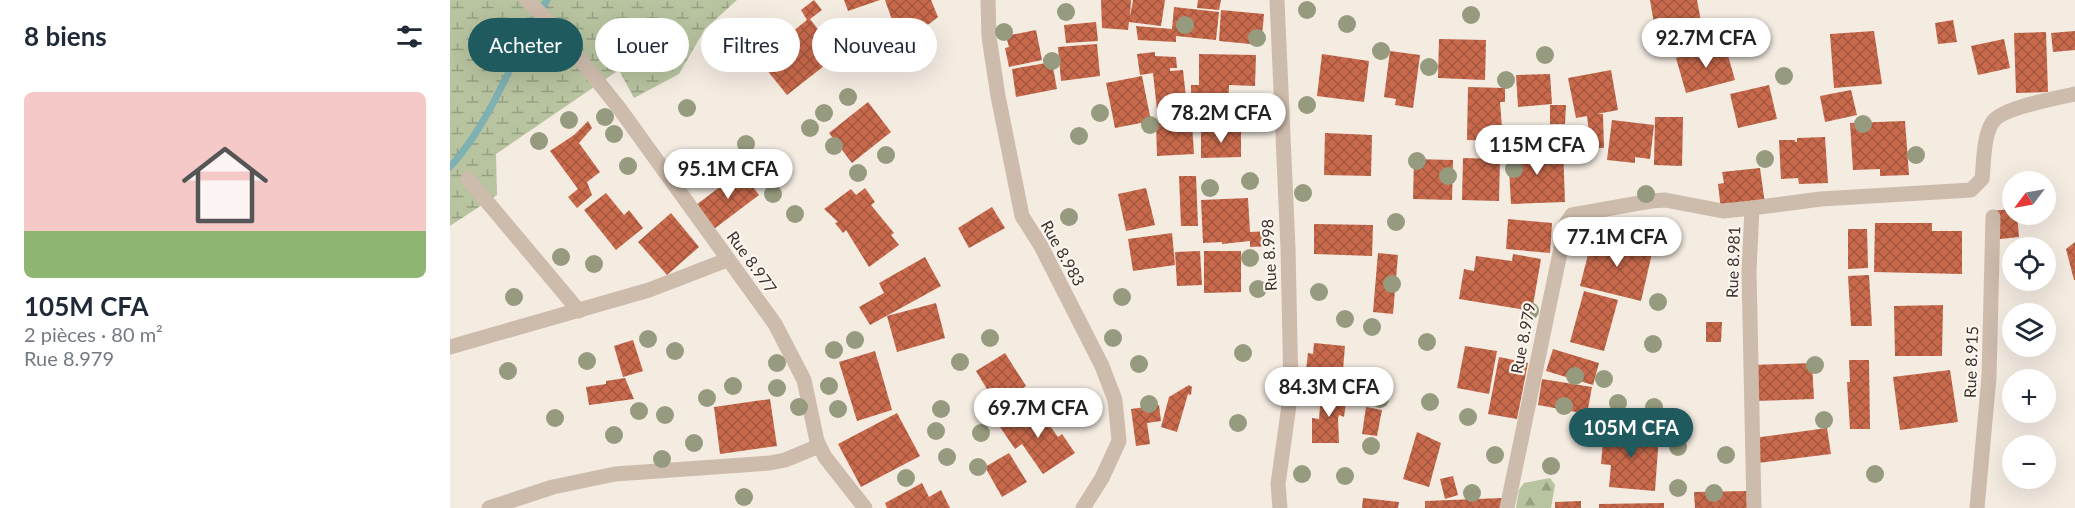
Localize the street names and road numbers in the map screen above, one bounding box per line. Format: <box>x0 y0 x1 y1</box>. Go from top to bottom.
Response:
street label: Rue 8.983 <box>1038 217 1089 289</box>
street label: Rue 8.998 <box>1257 219 1280 292</box>
street label: Rue 8.981 <box>1722 226 1743 298</box>
street label: Rue 8.977 <box>724 227 781 296</box>
street label: Rue 8.979 <box>1506 301 1539 375</box>
street label: Rue 8.915 <box>1960 326 1981 398</box>

